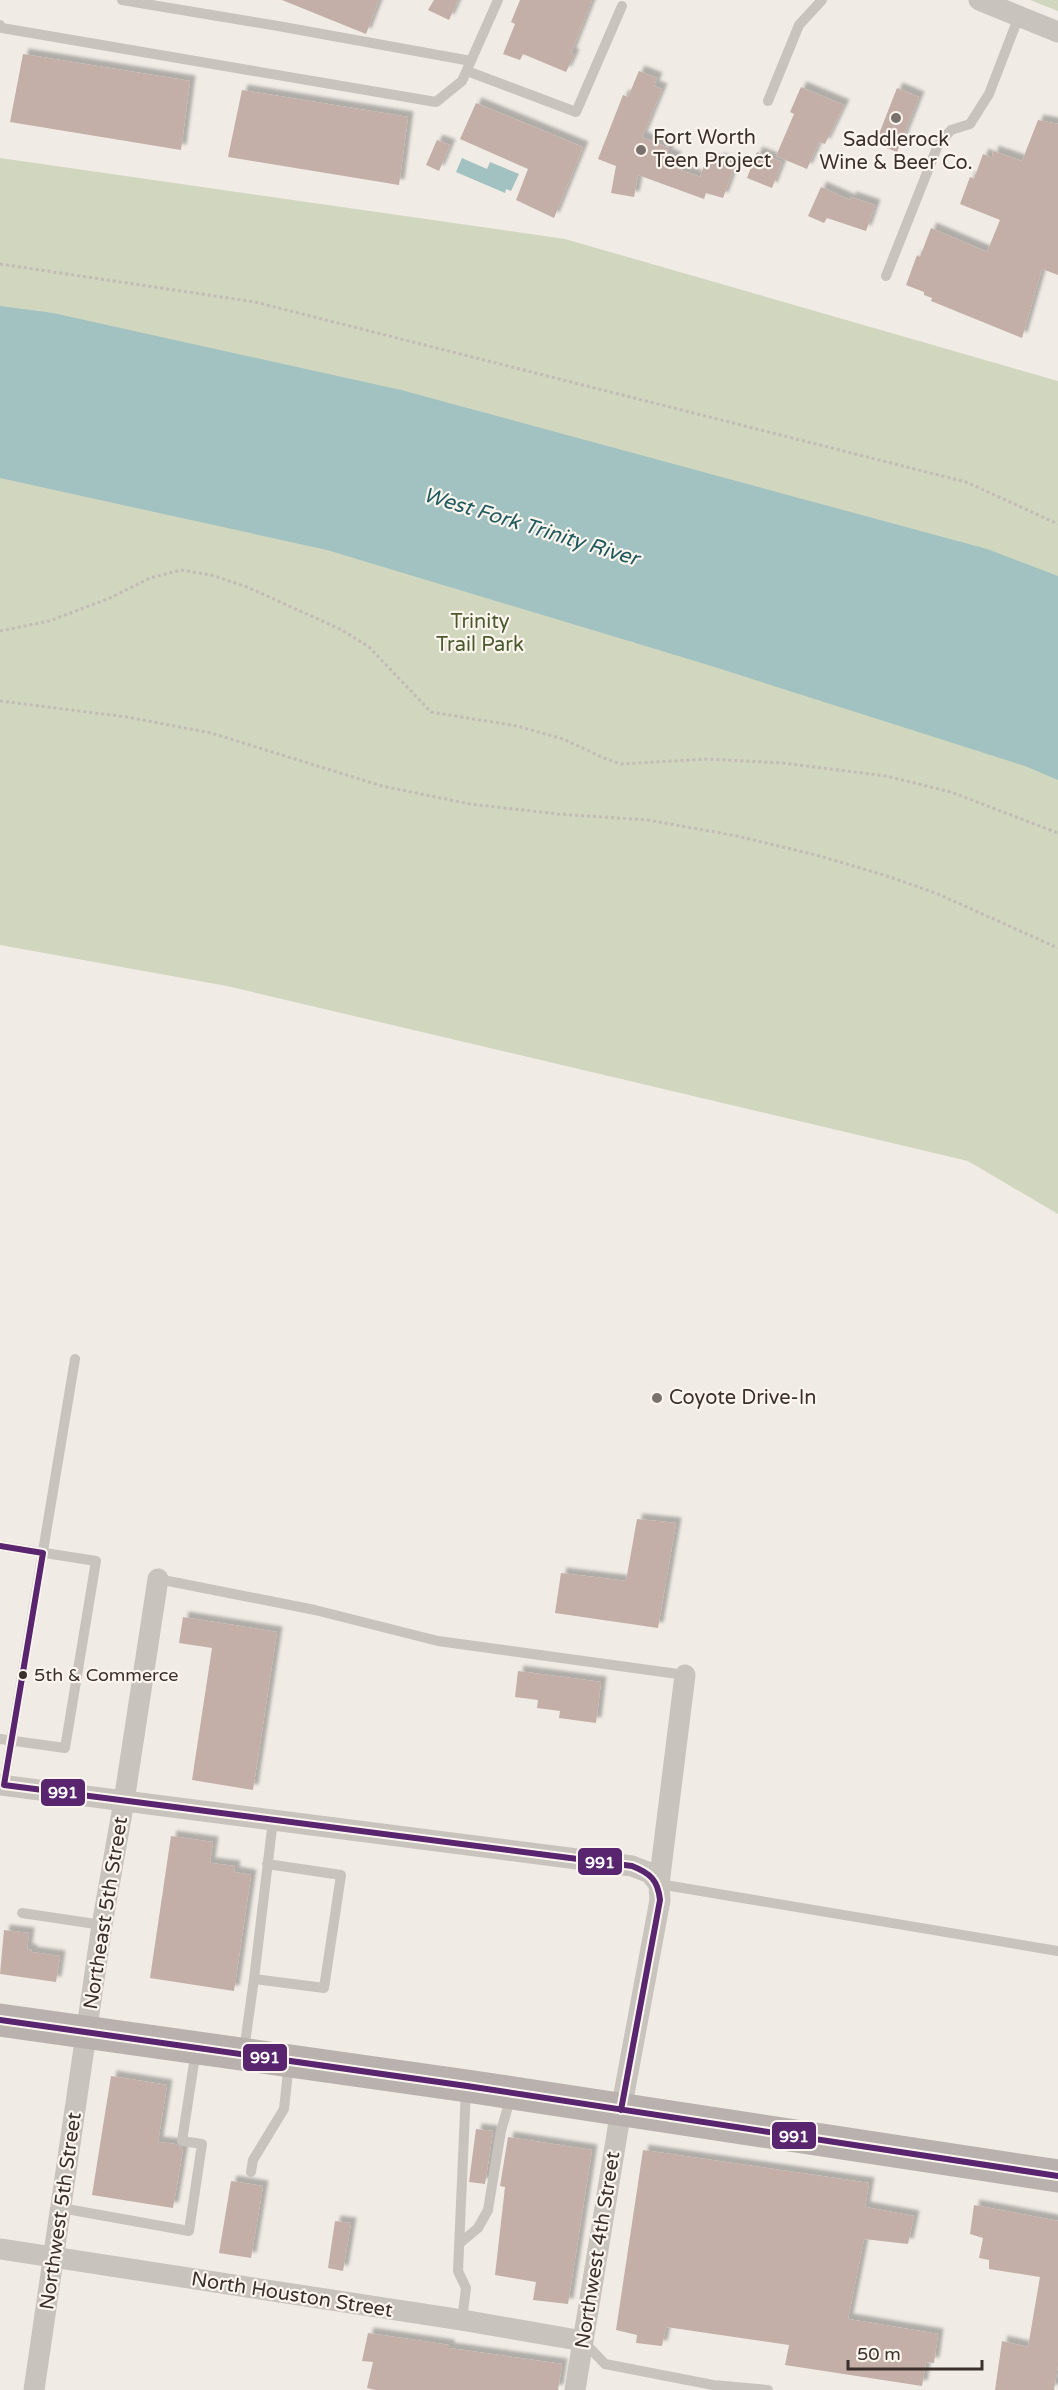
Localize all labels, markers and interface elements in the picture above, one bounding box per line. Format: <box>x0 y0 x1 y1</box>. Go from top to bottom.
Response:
marker: Saddlerock Wine & Beer Co. <box>889 111 903 125</box>
place label: Fort Worth Teen Project <box>653 126 772 173</box>
place label: Saddlerock Wine & Beer Co. <box>819 128 973 175</box>
marker: Fort Worth Teen Project <box>634 143 648 157</box>
water label: West Fork Trinity River <box>420 482 645 573</box>
park label: Trinity Trail Park <box>436 610 524 657</box>
place label: Coyote Drive-In <box>669 1386 816 1410</box>
marker: Coyote Drive-In <box>650 1391 664 1405</box>
place label: 5th & Commerce <box>34 1664 178 1686</box>
marker: 5th & Commerce <box>17 1669 29 1681</box>
line badge: 991 <box>40 1778 86 1807</box>
text: 991 <box>48 1783 78 1803</box>
street label: Northeast 5th Street <box>79 1814 133 2011</box>
line badge: 991 <box>577 1847 623 1876</box>
text: 991 <box>585 1853 615 1873</box>
line badge: 991 <box>242 2043 288 2072</box>
text: 991 <box>250 2048 280 2068</box>
street label: Northwest 5th Street <box>35 2110 87 2311</box>
line badge: 991 <box>771 2121 817 2150</box>
text: 991 <box>779 2127 809 2147</box>
street label: Northwest 4th Street <box>571 2149 626 2350</box>
street label: North Houston Street <box>190 2267 395 2323</box>
scale bar <box>848 2333 982 2371</box>
text: 50 m <box>857 2343 901 2365</box>

